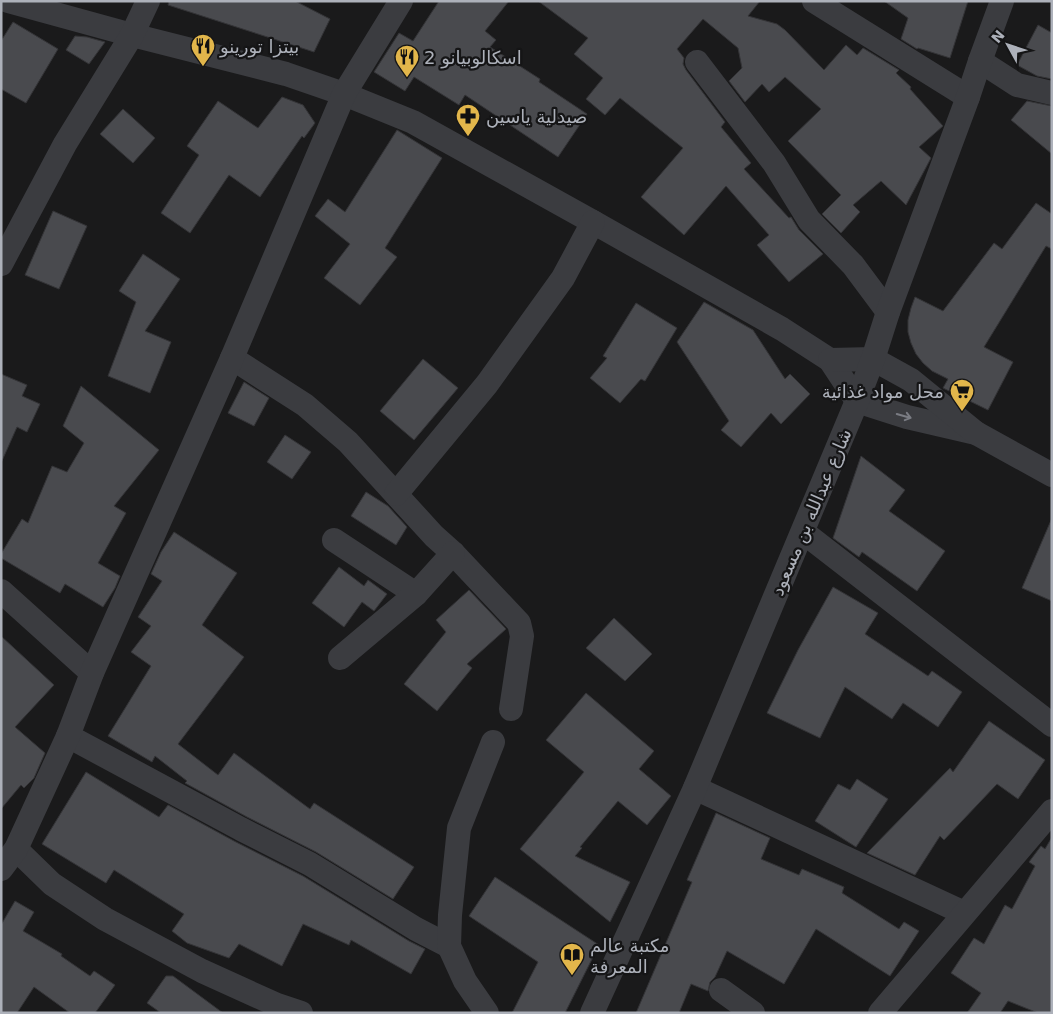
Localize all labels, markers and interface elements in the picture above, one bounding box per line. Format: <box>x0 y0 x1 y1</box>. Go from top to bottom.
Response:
north arrow <box>983 20 1033 70</box>
text: N <box>988 27 1008 46</box>
restaurant icon: بيتزا تورينو <box>190 33 216 67</box>
place label: بيتزا تورينو <box>219 36 299 58</box>
restaurant icon: اسكالوبيانو 2 <box>394 44 420 78</box>
place label: اسكالوبيانو 2 <box>424 47 522 69</box>
pharmacy icon: صيدلية ياسين <box>455 103 481 137</box>
place label: صيدلية ياسين <box>486 106 587 128</box>
supermarket icon: محل مواد غذائية <box>949 378 975 412</box>
place label: محل مواد غذائية <box>822 381 944 403</box>
one-way arrow <box>895 412 911 422</box>
street label: شارع عبدالله بن مسعود <box>766 425 857 599</box>
place label: مكتبة عالم المعرفة <box>590 935 670 978</box>
library icon: مكتبة عالم المعرفة <box>559 942 585 976</box>

